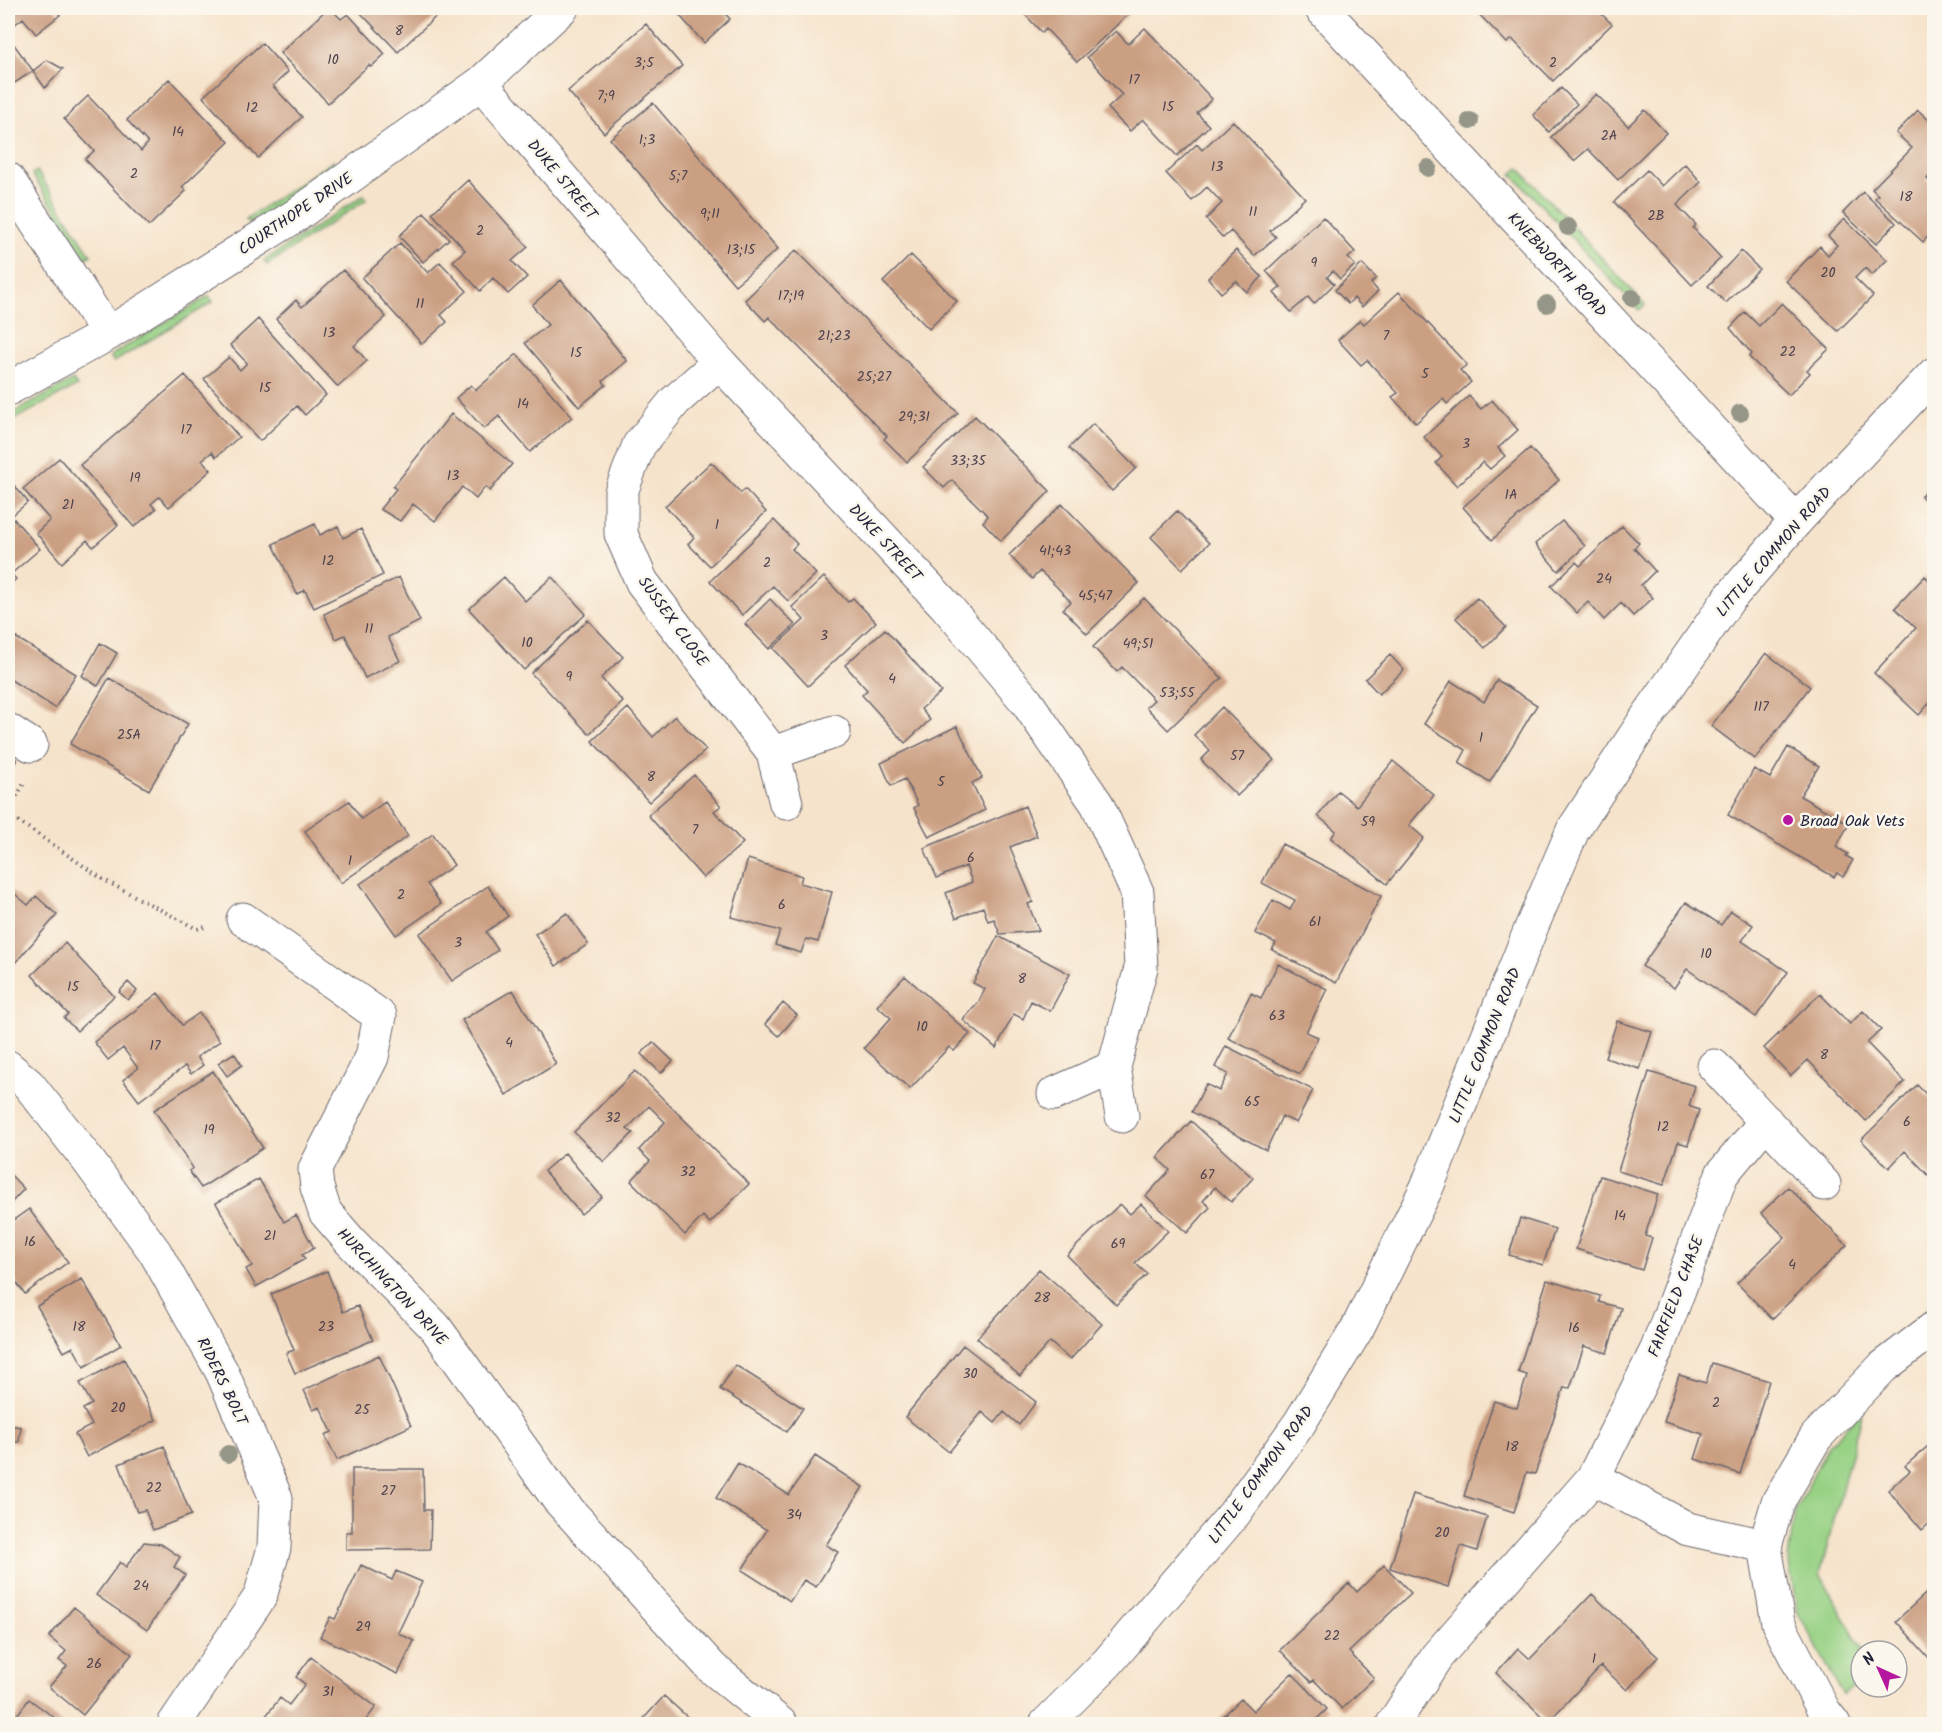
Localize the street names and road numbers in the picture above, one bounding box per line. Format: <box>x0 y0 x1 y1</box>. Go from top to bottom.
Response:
street label: DUKE STREET <box>521 134 604 227</box>
street label: COURTHOPE DRIVE <box>233 166 359 262</box>
street label: KNEBWORTH ROAD <box>1501 207 1613 323</box>
street label: LITTLE COMMON ROAD <box>1710 481 1838 623</box>
street label: DUKE STREET <box>842 498 929 589</box>
street label: SUSSEX CLOSE <box>631 571 715 673</box>
street label: LITTLE COMMON ROAD <box>1443 964 1528 1127</box>
street label: HURCHINGTON DRIVE <box>330 1222 454 1352</box>
street label: FAIRFIELD CHASE <box>1642 1232 1711 1361</box>
street label: RIDERS BOLT <box>189 1333 254 1431</box>
street label: LITTLE COMMON ROAD <box>1202 1400 1320 1549</box>

